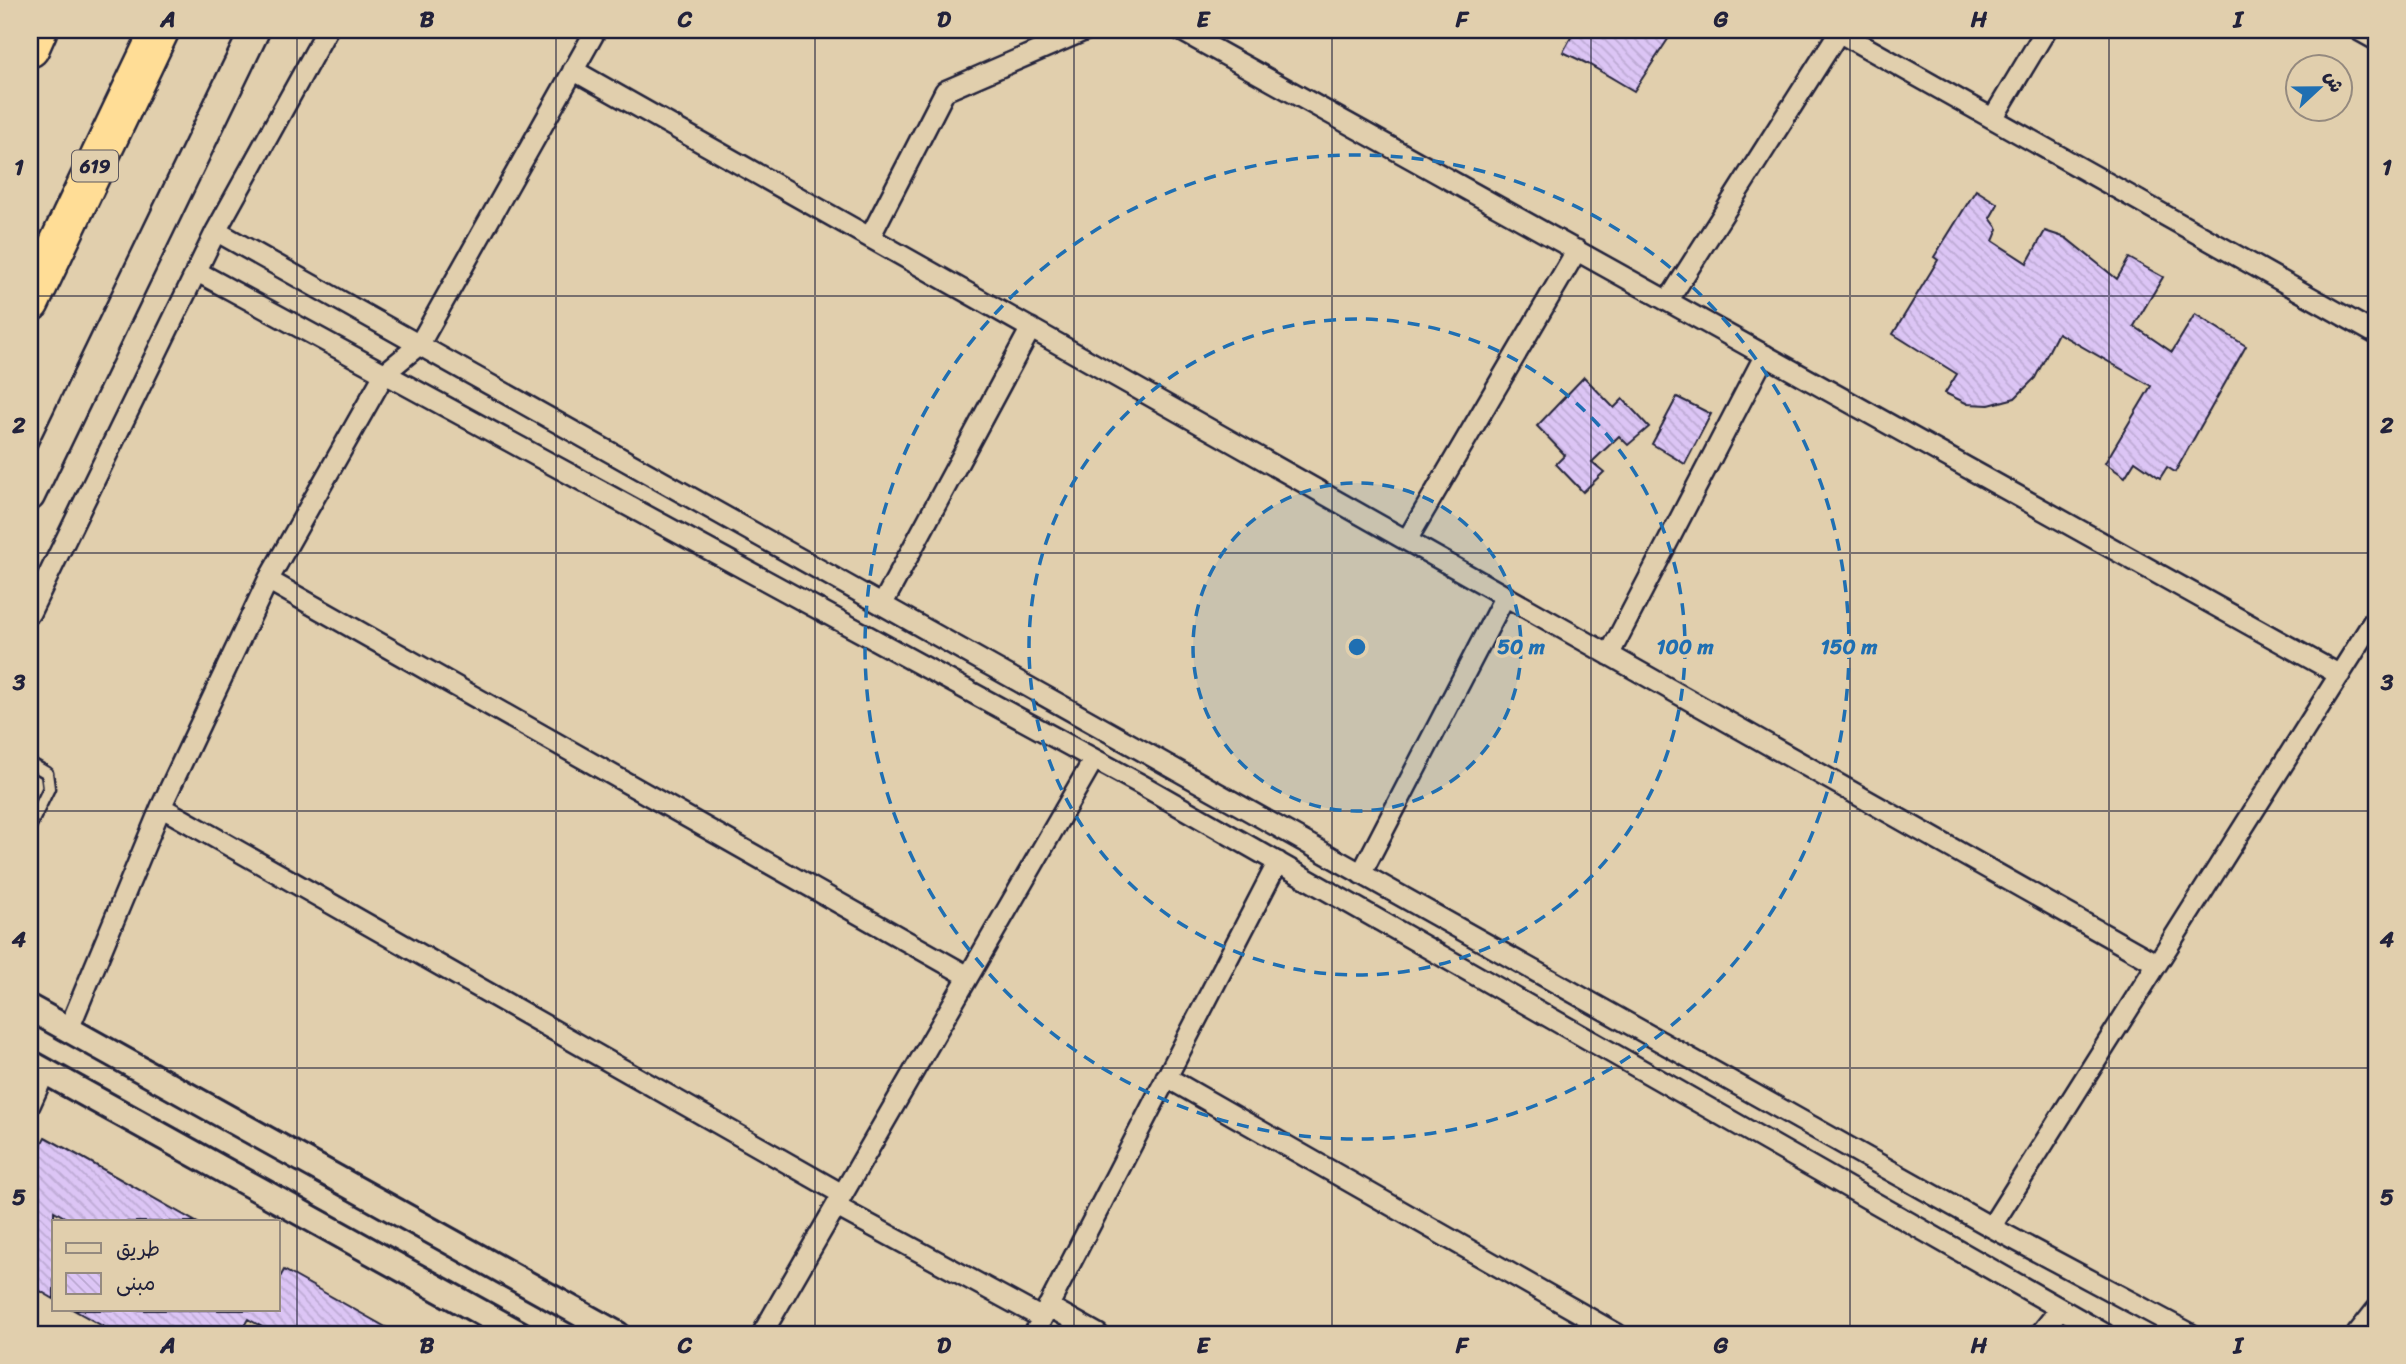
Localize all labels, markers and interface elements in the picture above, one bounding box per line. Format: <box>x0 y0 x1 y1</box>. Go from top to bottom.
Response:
text: A <box>159 0 176 40</box>
text: B <box>420 0 435 40</box>
text: C <box>677 0 693 40</box>
text: D <box>937 0 952 40</box>
text: E <box>1197 0 1212 40</box>
text: F <box>1455 0 1470 40</box>
text: G <box>1713 0 1729 40</box>
text: H <box>1970 0 1988 40</box>
text: I <box>2232 0 2244 40</box>
north arrow <box>2284 52 2354 122</box>
text: ش <box>2315 66 2354 98</box>
text: 1 <box>14 147 24 188</box>
text: 1 <box>2382 147 2392 188</box>
road number: 619 <box>72 150 118 182</box>
text: 2 <box>11 405 26 446</box>
text: 2 <box>2379 405 2394 446</box>
text: 50 m <box>1497 628 1546 666</box>
text: 100 m <box>1656 628 1714 666</box>
text: 150 m <box>1821 628 1878 666</box>
centre of rings <box>1345 635 1369 659</box>
text: 3 <box>12 662 26 703</box>
text: 3 <box>2380 662 2394 703</box>
text: 4 <box>11 919 27 960</box>
text: 4 <box>2379 919 2395 960</box>
text: 5 <box>12 1177 26 1218</box>
text: 5 <box>2380 1177 2394 1218</box>
legend <box>52 1220 280 1312</box>
text: طريق <box>116 1230 160 1268</box>
text: مبنى <box>116 1264 155 1302</box>
text: A <box>159 1325 176 1364</box>
text: B <box>420 1325 435 1364</box>
text: C <box>677 1325 693 1364</box>
text: D <box>937 1325 952 1364</box>
text: E <box>1197 1325 1212 1364</box>
text: F <box>1455 1325 1470 1364</box>
text: G <box>1713 1325 1729 1364</box>
text: H <box>1970 1325 1988 1364</box>
text: I <box>2232 1325 2244 1364</box>

